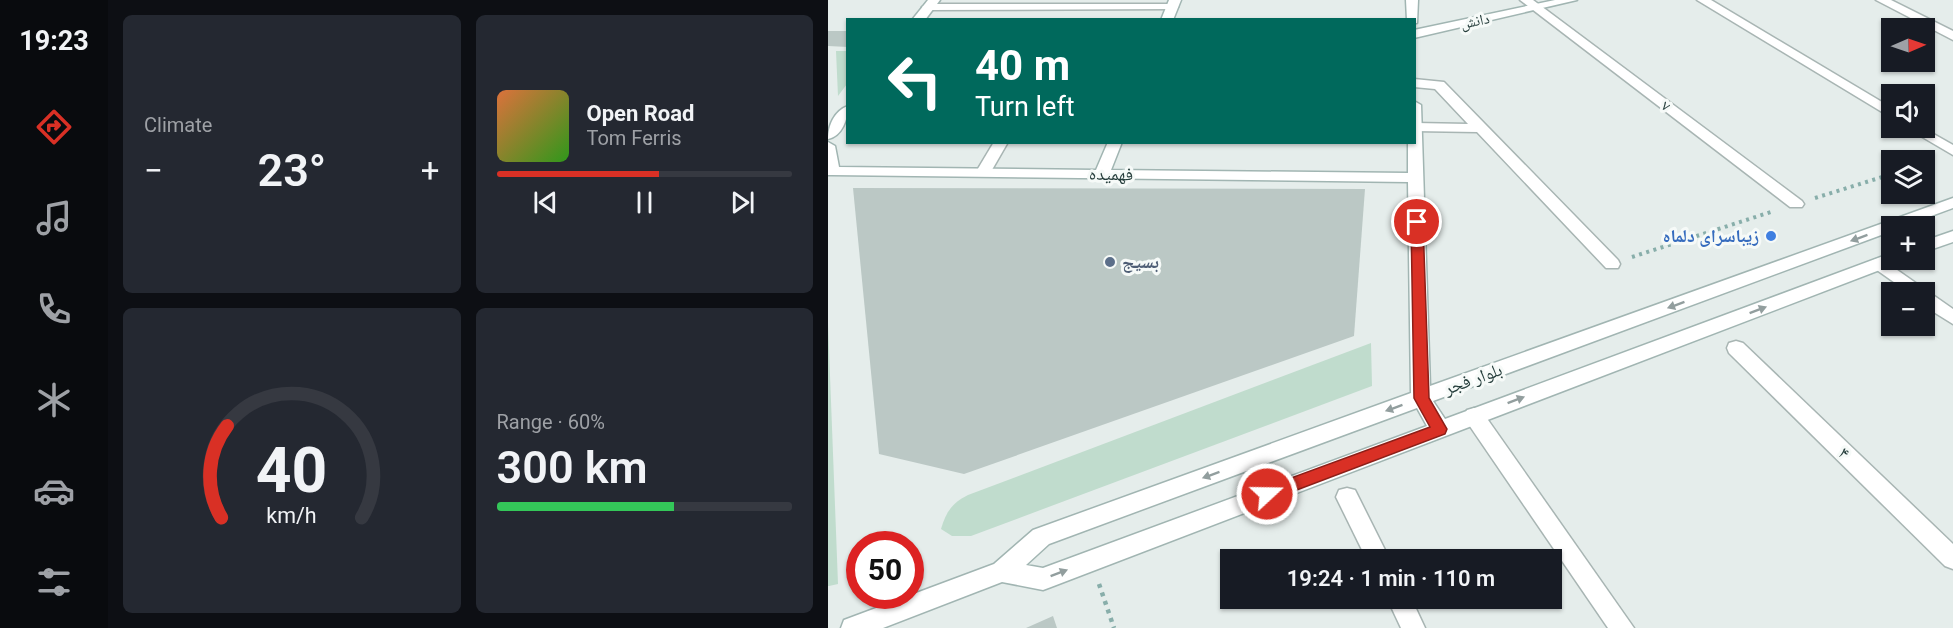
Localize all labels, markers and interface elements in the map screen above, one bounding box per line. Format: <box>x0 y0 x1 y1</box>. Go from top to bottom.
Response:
street label: دانش <box>1459 9 1491 34</box>
north arrow <box>1881 18 1935 72</box>
map controls <box>1881 18 1935 336</box>
text: 19:23 <box>19 25 89 57</box>
text: 40 m <box>975 41 1070 90</box>
icon: left <box>876 42 954 120</box>
button: sound <box>1881 84 1935 138</box>
text: Turn left <box>975 91 1075 123</box>
street label: ۷ <box>1658 97 1674 115</box>
text: Open Road <box>587 101 694 126</box>
icon: directions <box>33 106 75 148</box>
text: Climate <box>144 113 212 137</box>
text: Tom Ferris <box>587 126 682 150</box>
text: 23° <box>257 144 326 197</box>
button: layers <box>1881 150 1935 204</box>
text: − <box>144 151 163 190</box>
text: + <box>421 151 440 190</box>
street label: فهمیده <box>1089 163 1133 185</box>
icon: previous <box>529 186 562 219</box>
icon: pause <box>628 186 661 219</box>
icon: next <box>726 186 759 219</box>
pin <box>1391 196 1442 247</box>
icon: music <box>33 197 75 239</box>
icon: arrive <box>1400 205 1433 238</box>
button: + <box>1881 216 1935 270</box>
place label: زیباسرای دلماه <box>1663 225 1759 247</box>
marker: زیباسرای دلماه <box>1764 229 1778 243</box>
one-way arrow <box>1849 233 1867 243</box>
place label: بسیج <box>1122 251 1159 274</box>
marker: بسیج <box>1103 255 1117 269</box>
button: − <box>1881 282 1935 336</box>
icon: phone <box>33 288 75 330</box>
one-way arrow <box>1666 300 1684 310</box>
one-way arrow <box>1749 304 1767 314</box>
street label: بلوار فجر <box>1440 358 1505 400</box>
icon: climate <box>33 379 75 421</box>
one-way arrow <box>1507 395 1525 405</box>
one-way arrow <box>1385 404 1403 414</box>
text: Range · 60% <box>497 410 605 434</box>
text: 40 <box>256 434 328 507</box>
text: 300 km <box>497 441 648 494</box>
street label: ۴ <box>1834 442 1855 463</box>
position arrow <box>1235 462 1299 526</box>
icon: car <box>33 470 75 512</box>
one-way arrow <box>1202 471 1220 481</box>
text: km/h <box>267 503 317 528</box>
speed limit sign: 50 <box>846 531 924 609</box>
icon: filters <box>33 561 75 603</box>
text: 19:24 · 1 min · 110 m <box>1287 566 1495 591</box>
one-way arrow <box>1050 567 1068 577</box>

